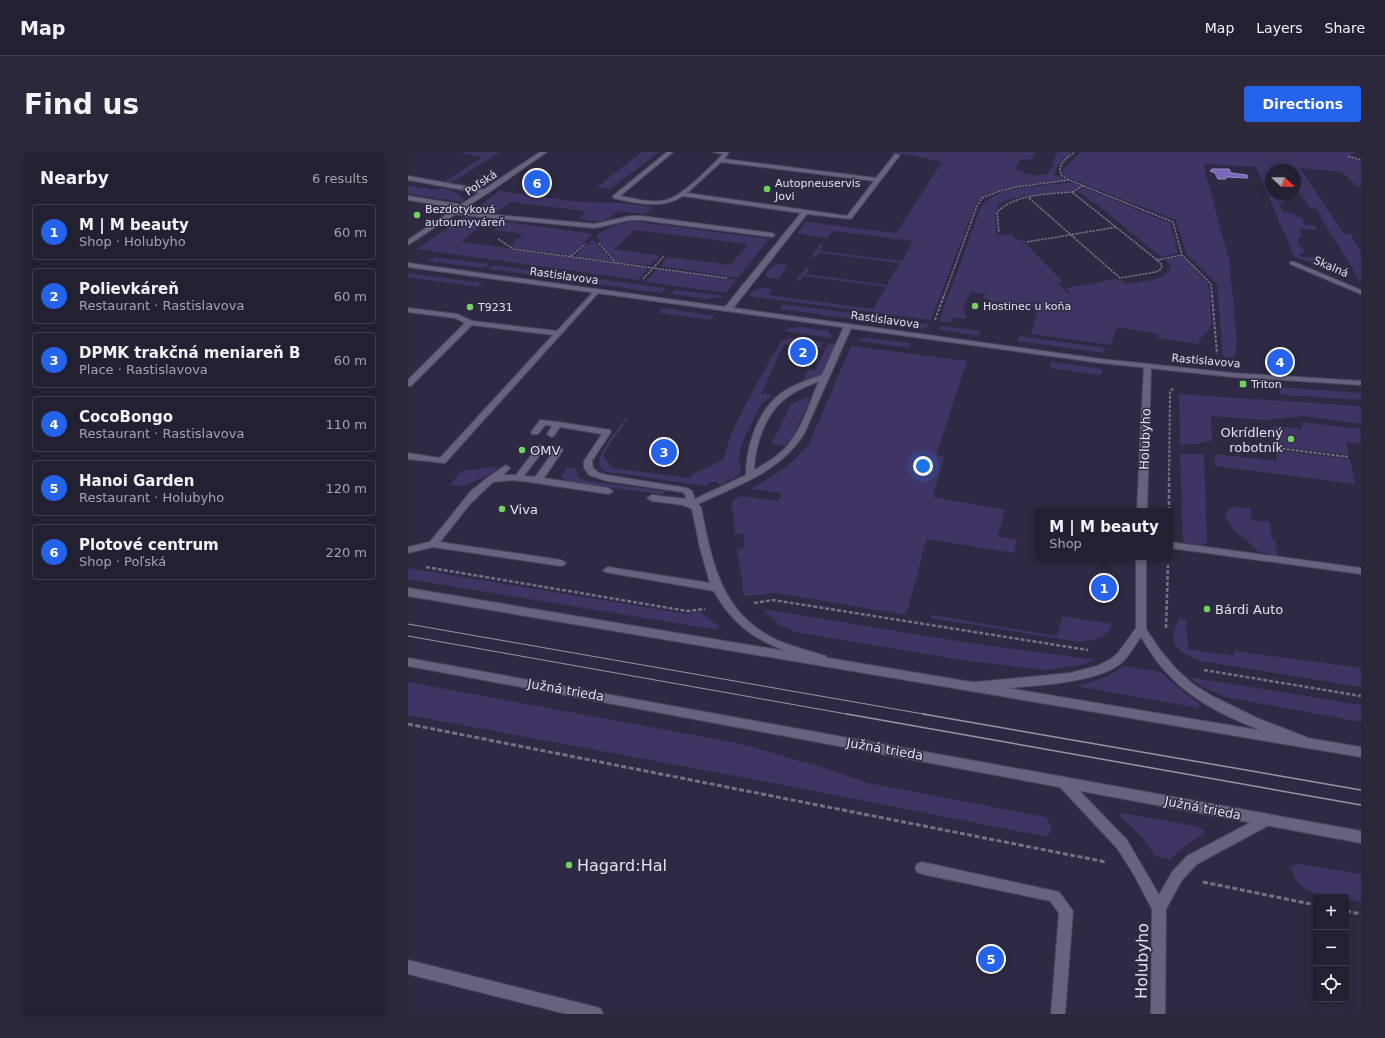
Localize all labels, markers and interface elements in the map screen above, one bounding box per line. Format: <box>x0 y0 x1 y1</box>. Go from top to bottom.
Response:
text: Map <box>20 17 65 39</box>
text: Map <box>1205 20 1234 36</box>
text: Layers <box>1256 20 1303 36</box>
text: Share <box>1325 20 1365 36</box>
button: Directions <box>1244 86 1361 122</box>
text: Find us <box>24 88 139 121</box>
north arrow <box>1265 164 1301 200</box>
text: Nearby <box>40 168 109 188</box>
street label: Poľská <box>463 168 499 198</box>
pin: 6 <box>524 168 550 198</box>
text: 6 results <box>312 171 368 186</box>
place label: Autopneuservis Jovi <box>774 177 861 203</box>
marker: Autopneuservis Jovi <box>762 184 772 194</box>
place label: Bezdotyková autoumyváreň <box>425 203 505 229</box>
marker: Bezdotyková autoumyváreň <box>412 210 422 220</box>
text: M | M beauty <box>79 216 189 234</box>
text: 1 <box>49 225 59 240</box>
text: 60 m <box>334 225 367 240</box>
text: Shop · Holubyho <box>79 234 186 249</box>
street label: Skalná <box>1312 254 1350 280</box>
street label: Rastislavova <box>529 265 599 287</box>
text: Polievkáreň <box>79 280 179 298</box>
text: 2 <box>49 289 59 304</box>
text: 60 m <box>334 289 367 304</box>
text: Restaurant · Rastislavova <box>79 298 244 313</box>
place label: Hostinec u koňa <box>983 300 1071 313</box>
place label: T9231 <box>477 301 513 314</box>
marker: Hostinec u koňa <box>970 301 980 311</box>
marker: T9231 <box>465 302 475 312</box>
street label: Rastislavova <box>850 309 920 331</box>
pin: 2 <box>790 337 816 367</box>
text: DPMK trakčná meniareň B <box>79 344 300 362</box>
pin: 4 <box>1267 347 1293 377</box>
street label: Rastislavova <box>1171 352 1241 370</box>
text: 3 <box>49 353 59 368</box>
text: 60 m <box>334 353 367 368</box>
text: Place · Rastislavova <box>79 362 208 377</box>
place label: Triton <box>1250 378 1282 391</box>
marker: Triton <box>1238 379 1248 389</box>
text: CocoBongo <box>79 408 173 426</box>
street label: Holubyho <box>1136 408 1154 470</box>
text: 4 <box>49 417 59 432</box>
text: 110 m <box>325 417 367 432</box>
place label: Okrídlený robotník <box>1220 425 1283 455</box>
text: Restaurant · Rastislavova <box>79 426 244 441</box>
marker: Okrídlený robotník <box>1286 434 1296 444</box>
pin: 3 <box>651 437 677 467</box>
place label: OMV <box>530 443 560 458</box>
marker: OMV <box>517 445 527 455</box>
your location <box>913 456 933 476</box>
text: Hanoi Garden <box>79 472 194 490</box>
text: 5 <box>49 481 59 496</box>
text: 120 m <box>325 481 367 496</box>
text: Restaurant · Holubyho <box>79 490 224 505</box>
place label: Viva <box>510 502 538 517</box>
marker: Viva <box>497 504 507 514</box>
popup <box>1035 508 1173 560</box>
text: M | M beauty <box>1049 518 1159 536</box>
text: Plotové centrum <box>79 536 219 554</box>
text: Shop <box>1049 536 1082 551</box>
text: 6 <box>49 545 59 560</box>
text: 220 m <box>325 545 367 560</box>
text: Shop · Poľská <box>79 554 166 569</box>
pin: 1 <box>1091 573 1117 603</box>
place label: Bárdi Auto <box>1215 602 1283 617</box>
marker: Bárdi Auto <box>1202 604 1212 614</box>
street label: Južná trieda <box>526 676 605 704</box>
street label: Južná trieda <box>845 735 924 763</box>
street label: Južná trieda <box>1163 793 1242 823</box>
place label: Hagard:Hal <box>577 856 667 875</box>
marker: Hagard:Hal <box>564 860 574 870</box>
map controls <box>1313 894 1349 1002</box>
button: + <box>1313 894 1349 930</box>
street label: Holubyho <box>1132 923 1152 999</box>
button: − <box>1313 930 1349 966</box>
pin: 5 <box>978 944 1004 974</box>
button: locate <box>1313 966 1349 1002</box>

